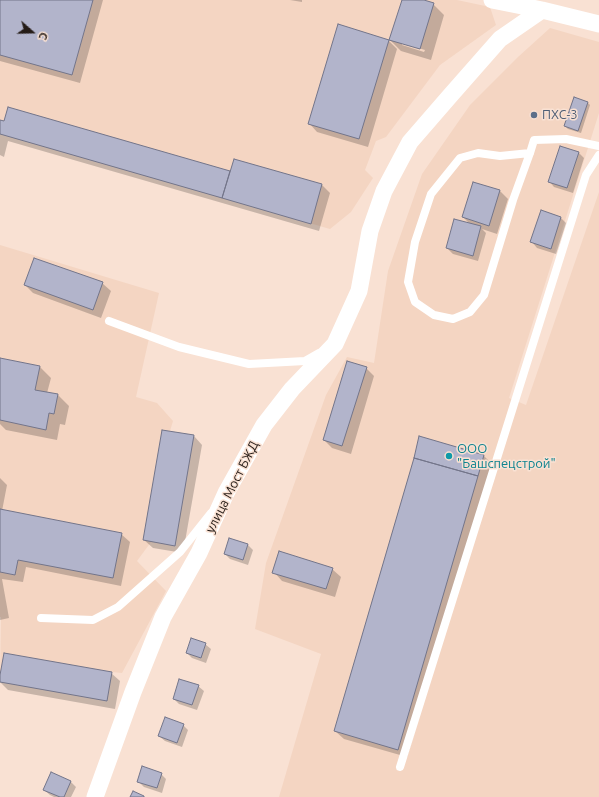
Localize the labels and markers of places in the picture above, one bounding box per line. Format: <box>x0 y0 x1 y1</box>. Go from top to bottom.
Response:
place label: ПХС-3 <box>542 107 578 123</box>
marker: ПХС-3 <box>529 110 539 120</box>
place label: ООО "Башспецстрой" <box>457 441 556 472</box>
marker: ООО "Башспецстрой" <box>444 451 454 461</box>

